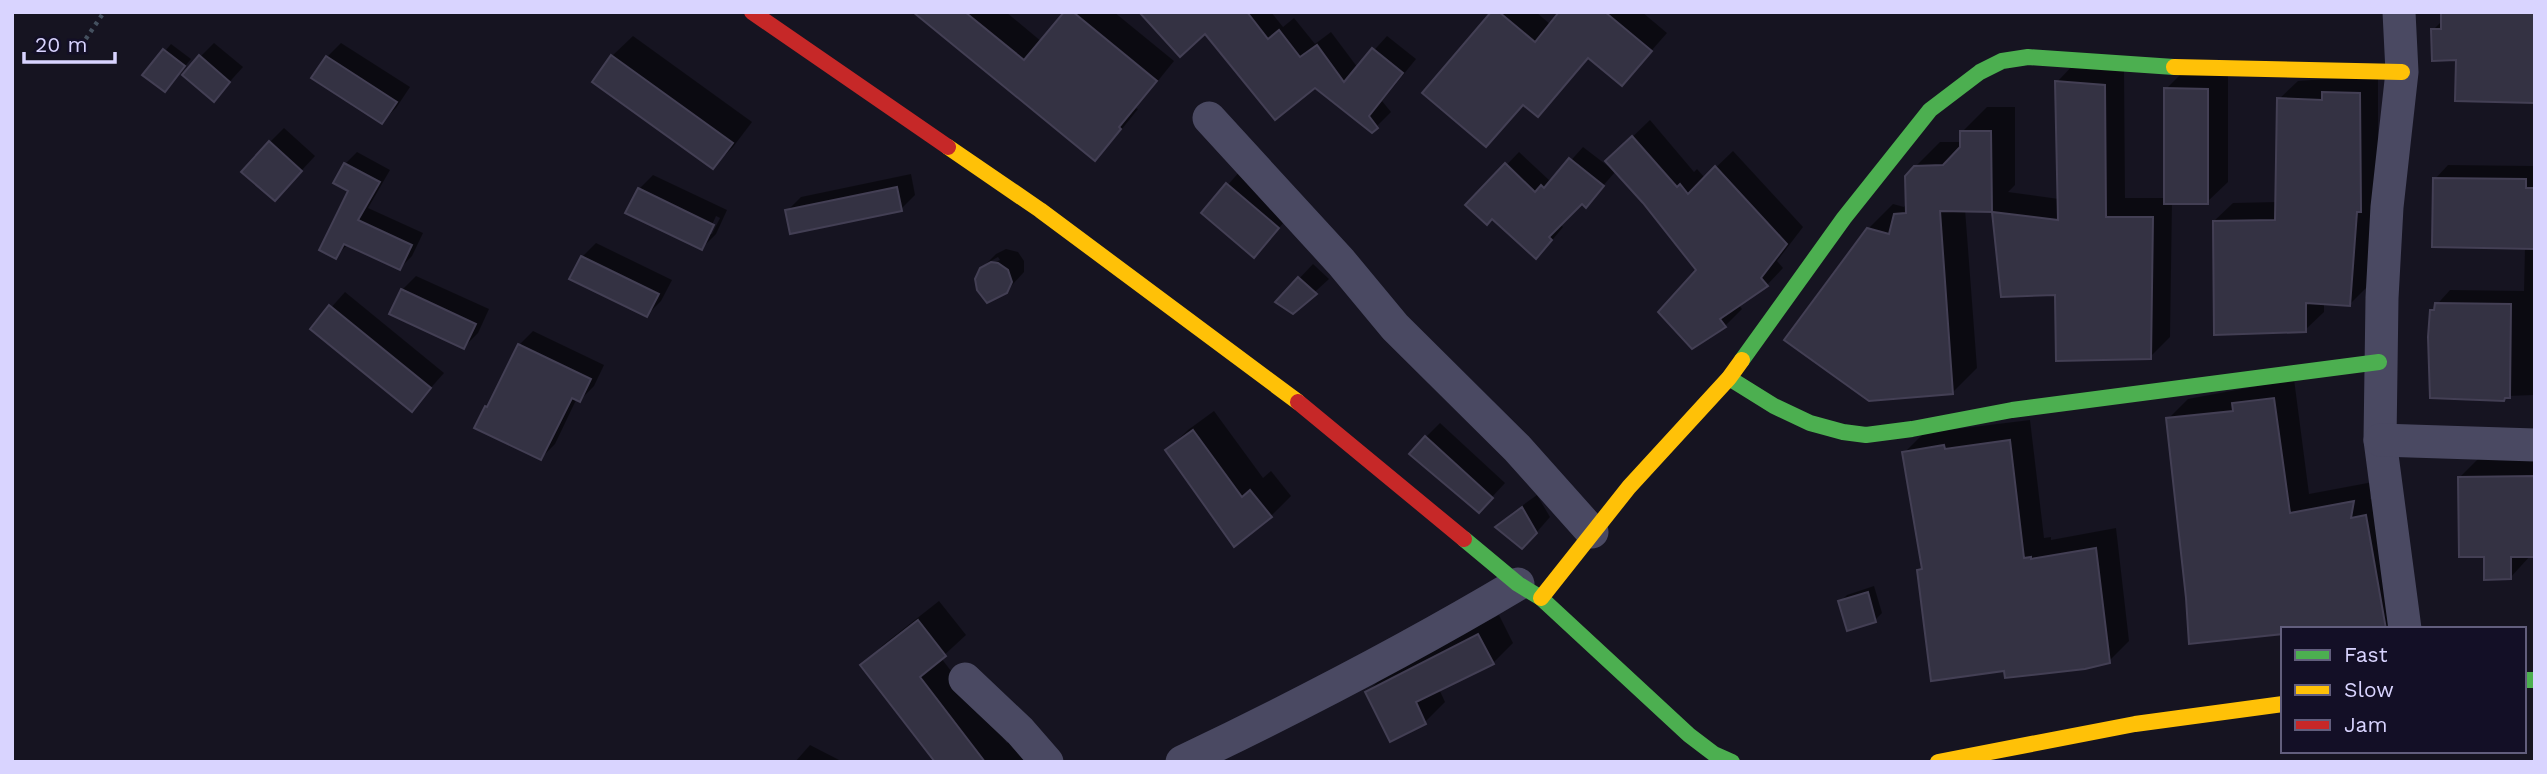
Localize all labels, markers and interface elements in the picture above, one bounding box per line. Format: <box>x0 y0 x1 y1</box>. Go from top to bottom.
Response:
scale bar <box>24 21 116 65</box>
text: 20 m <box>35 32 87 57</box>
legend <box>2281 627 2526 753</box>
text: Fast <box>2344 642 2388 667</box>
text: Slow <box>2344 677 2394 702</box>
text: Jam <box>2344 712 2387 737</box>

